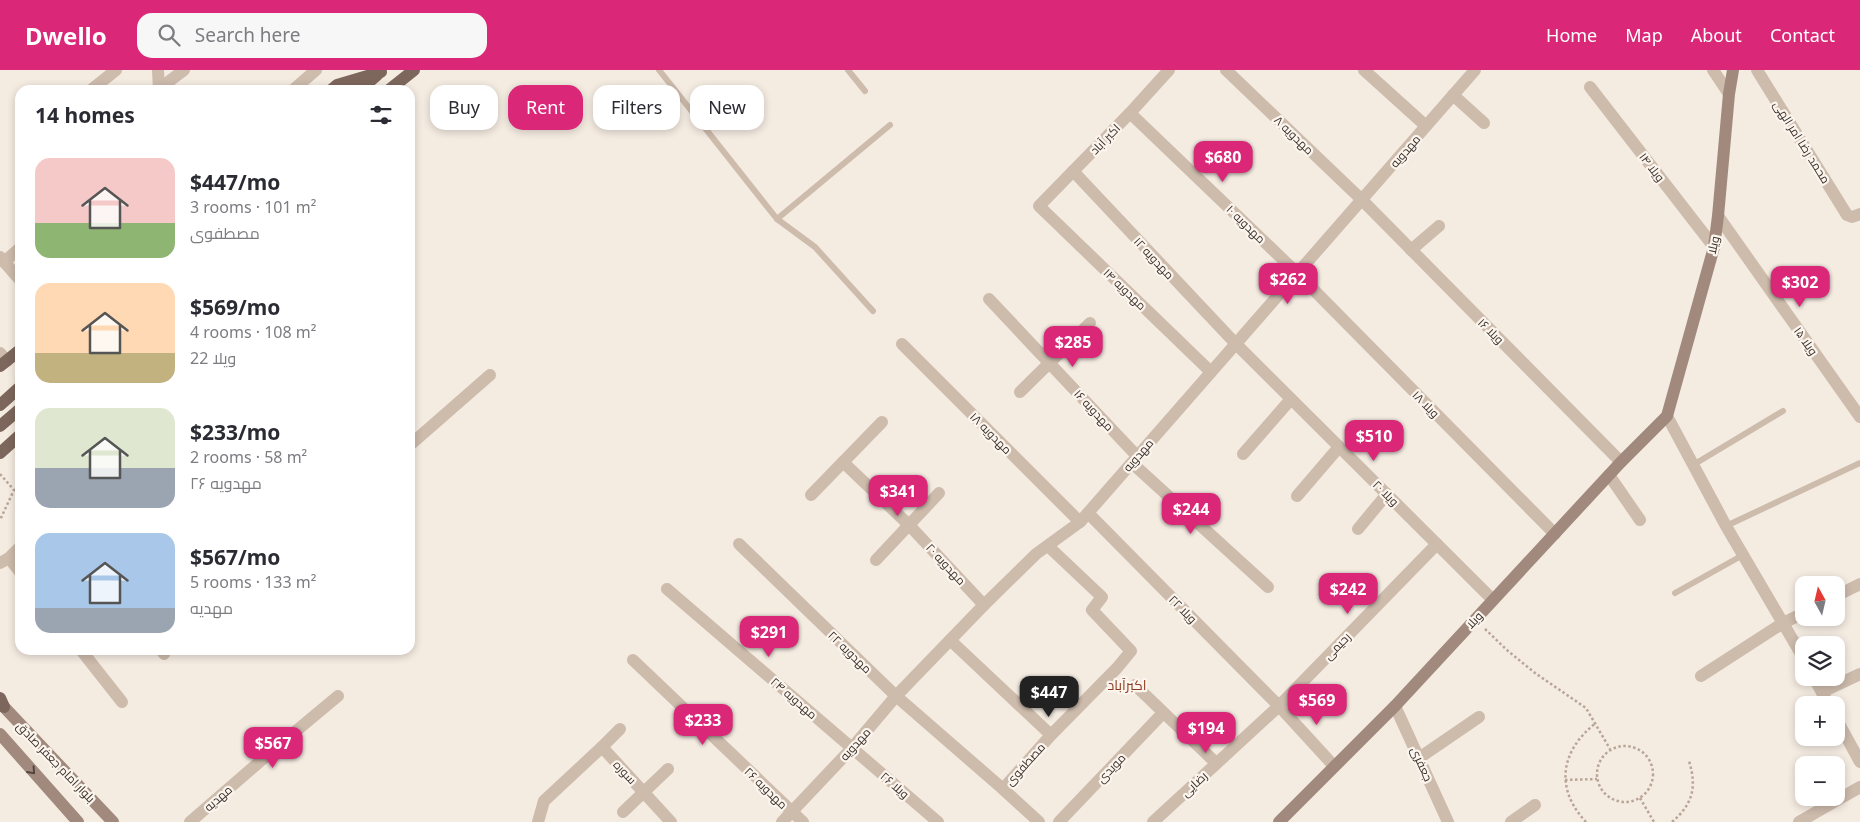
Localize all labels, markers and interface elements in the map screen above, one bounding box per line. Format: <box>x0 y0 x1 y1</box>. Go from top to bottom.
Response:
search box <box>137 13 487 58</box>
text: Dwello <box>25 19 107 52</box>
icon: search <box>155 21 183 49</box>
text: Search here <box>195 22 300 48</box>
text: Home <box>1546 23 1597 47</box>
text: Map <box>1625 23 1663 47</box>
text: About <box>1691 23 1742 47</box>
text: Contact <box>1770 23 1835 47</box>
chip: Buy <box>430 85 498 130</box>
chip: Rent <box>508 85 583 130</box>
chip: Filters <box>593 85 680 130</box>
chip: New <box>690 85 764 130</box>
street label: محمد رضا امر الهی <box>1770 97 1834 187</box>
text: 14 homes <box>35 101 135 129</box>
icon: filters <box>367 101 395 129</box>
street label: مهدویه ۸ <box>1270 112 1318 158</box>
street label: اکبر آباد <box>1086 120 1124 158</box>
street label: مهدویه <box>1386 131 1424 171</box>
pin: $680 <box>1193 140 1253 183</box>
text: $680 <box>1205 146 1241 168</box>
street label: ویلا ۱۴ <box>1635 149 1669 185</box>
text: $447/mo <box>190 168 280 196</box>
icon: home <box>75 178 135 238</box>
text: 3 rooms · 101 m² <box>190 196 316 218</box>
street label: مهدویه ۱۰ <box>1223 201 1269 247</box>
text: مصطفوی <box>190 222 260 244</box>
street label: مهدویه ۱۲ <box>1130 233 1178 283</box>
street label: ویلا <box>1703 235 1723 255</box>
pin: $262 <box>1258 262 1318 305</box>
street label: مهدویه ۱۴ <box>1100 264 1150 314</box>
pin: $302 <box>1770 266 1830 308</box>
text: $262 <box>1270 268 1306 290</box>
text: $302 <box>1782 271 1818 293</box>
text: $569/mo <box>190 293 280 321</box>
icon: home <box>75 303 135 363</box>
street label: ویلا ۱۶ <box>1474 314 1508 348</box>
text: 4 rooms · 108 m² <box>190 321 316 343</box>
street label: ویلا ۱۵ <box>1790 323 1822 359</box>
pin: $285 <box>1043 326 1103 368</box>
text: $285 <box>1055 331 1091 353</box>
text: ویلا 22 <box>190 347 236 369</box>
street label: مهدویه ۱۶ <box>1070 385 1118 435</box>
street label: ویلا ۱۸ <box>1409 387 1443 421</box>
street label: مهدویه ۱۸ <box>966 408 1016 458</box>
text: $233/mo <box>190 418 280 446</box>
pin: $510 <box>1344 420 1404 462</box>
text: $510 <box>1356 425 1392 447</box>
icon: home <box>75 428 135 488</box>
street label: مهدویه <box>1119 435 1157 475</box>
text: 2 rooms · 58 m² <box>190 446 307 468</box>
text: مهدویه ۲۶ <box>190 472 262 494</box>
pin: $341 <box>868 474 928 517</box>
street label: ویلا ۲۰ <box>1369 476 1403 510</box>
text: $341 <box>880 480 916 502</box>
pin: $244 <box>1161 492 1221 535</box>
text: $244 <box>1173 498 1209 520</box>
street label: مهدویه ۲۰ <box>922 539 970 589</box>
text: $567/mo <box>190 543 280 571</box>
icon: home <box>75 553 135 613</box>
text: 5 rooms · 133 m² <box>190 571 316 593</box>
pin: $242 <box>1318 572 1378 615</box>
north arrow <box>1795 576 1845 626</box>
map controls <box>1795 576 1845 806</box>
text: $242 <box>1330 578 1366 600</box>
street label: ویلا ۲۲ <box>1165 591 1201 627</box>
text: مهديه <box>190 597 233 619</box>
street label: ویلا <box>1462 608 1486 632</box>
pin: $291 <box>739 616 799 658</box>
text: $291 <box>751 621 787 643</box>
street label: مهدویه ۲۲ <box>824 627 876 677</box>
street label: رحیمی <box>1320 629 1354 663</box>
button: layers <box>1795 636 1845 686</box>
street label: مهدویه ۲۴ <box>767 673 821 723</box>
district label: اکبرآباد <box>1107 675 1147 694</box>
pin: $447 <box>1019 676 1079 718</box>
text: $447 <box>1031 681 1067 703</box>
pin: $569 <box>1287 684 1347 726</box>
text: $569 <box>1299 689 1335 711</box>
button: + <box>1795 696 1845 746</box>
pin: $233 <box>673 704 733 746</box>
text: $233 <box>685 709 721 731</box>
pin: $194 <box>1176 712 1236 754</box>
text: $194 <box>1188 717 1224 739</box>
street label: بلوار امام جعفر صادق <box>13 718 99 806</box>
street label: مهدویه <box>836 724 874 764</box>
pin: $567 <box>243 726 303 769</box>
text: $567 <box>255 732 291 754</box>
street label: مصطفوی <box>1001 739 1049 789</box>
street label: جعفری <box>1407 744 1437 784</box>
street label: مویدی <box>1093 749 1129 787</box>
street label: سوره <box>610 756 640 788</box>
button: − <box>1795 756 1845 806</box>
street label: مهدویه ۲۶ <box>741 763 791 813</box>
one-way arrow <box>27 765 36 774</box>
street label: رضایی <box>1177 767 1211 801</box>
street label: ویلا ۲۶ <box>877 768 913 802</box>
street label: مهديه <box>200 781 236 815</box>

